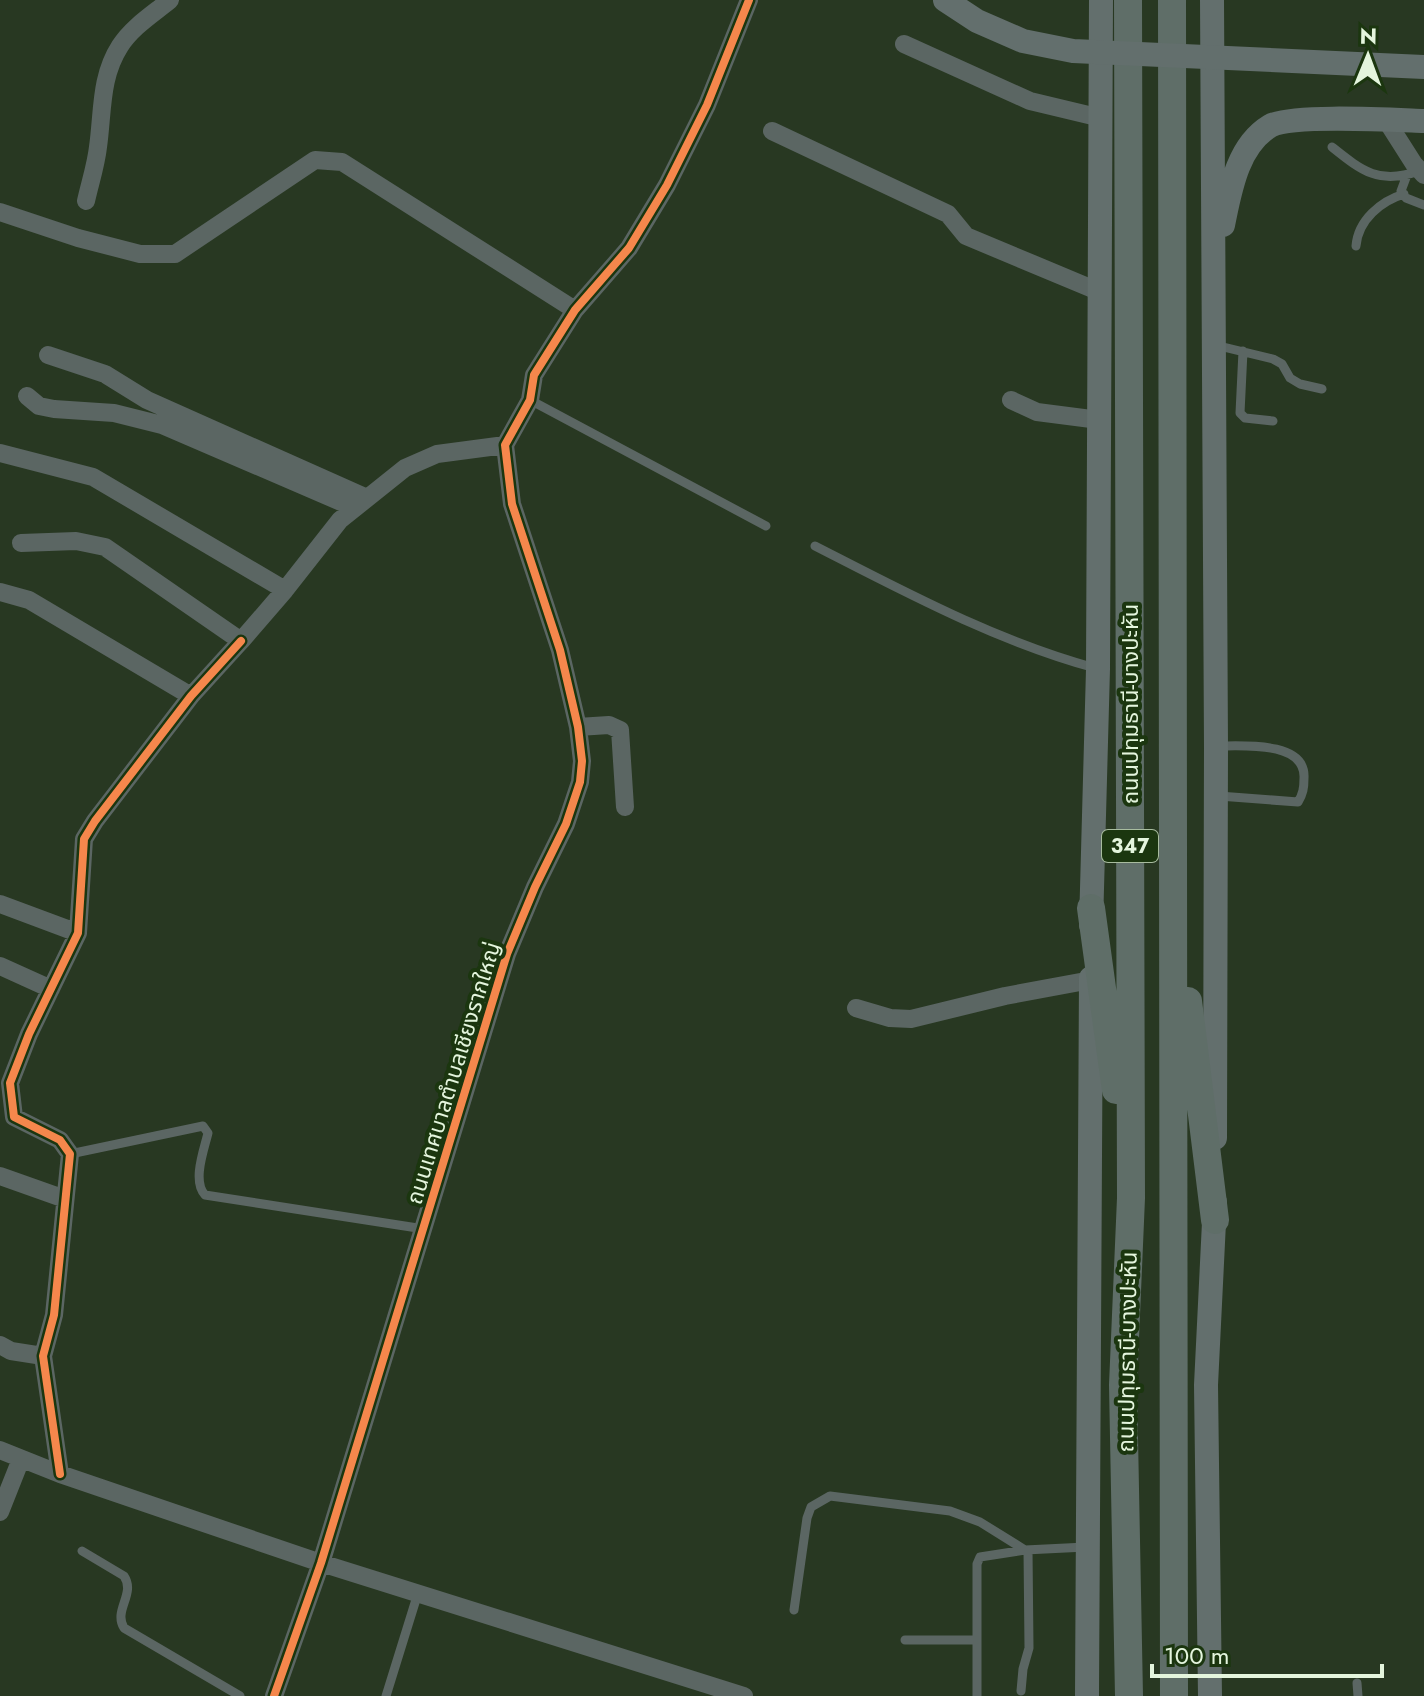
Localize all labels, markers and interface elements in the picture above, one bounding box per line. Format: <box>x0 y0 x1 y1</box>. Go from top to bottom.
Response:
north arrow <box>1328 16 1408 96</box>
text: N <box>1359 20 1377 52</box>
street label: ถนนปทุมธานี-บางปะหัน <box>1114 604 1146 804</box>
road number: 347 <box>1102 830 1158 862</box>
street label: ถนนเทศบาลตำบลเชียงรากใหญ่ <box>398 938 508 1208</box>
street label: ถนนปทุมธานี-บางปะหัน <box>1109 1251 1145 1453</box>
scale bar <box>1152 1628 1382 1678</box>
text: 100 m <box>1164 1638 1230 1673</box>

